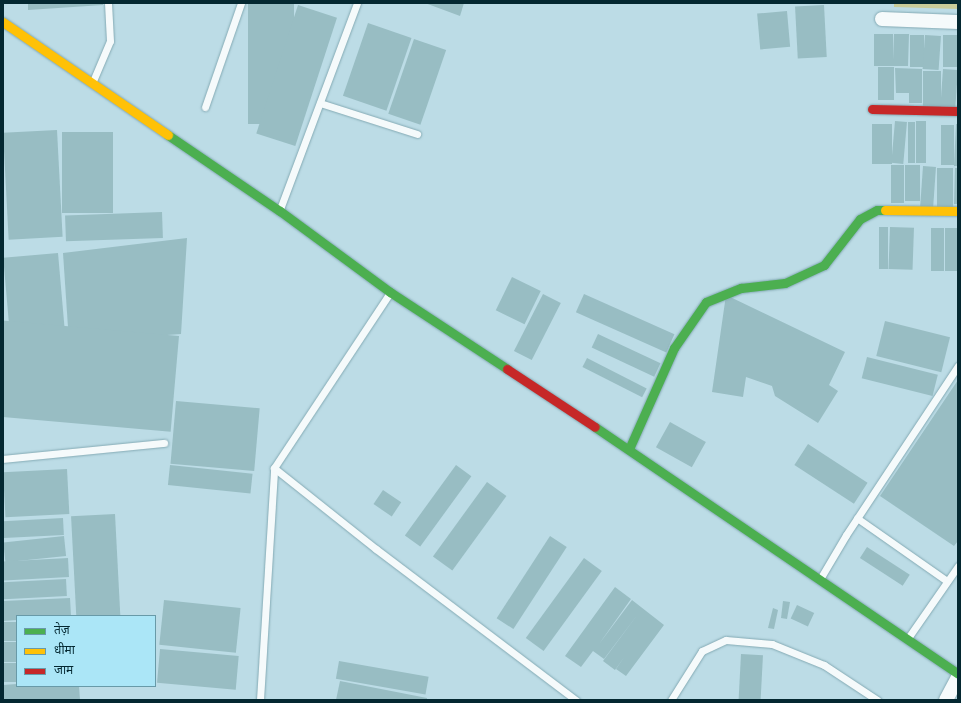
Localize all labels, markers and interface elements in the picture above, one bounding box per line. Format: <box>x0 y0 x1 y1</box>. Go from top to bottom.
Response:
legend <box>16 615 156 687</box>
text: तेज़ <box>54 623 70 637</box>
text: धीमा <box>54 643 75 657</box>
text: जाम <box>54 663 73 677</box>

